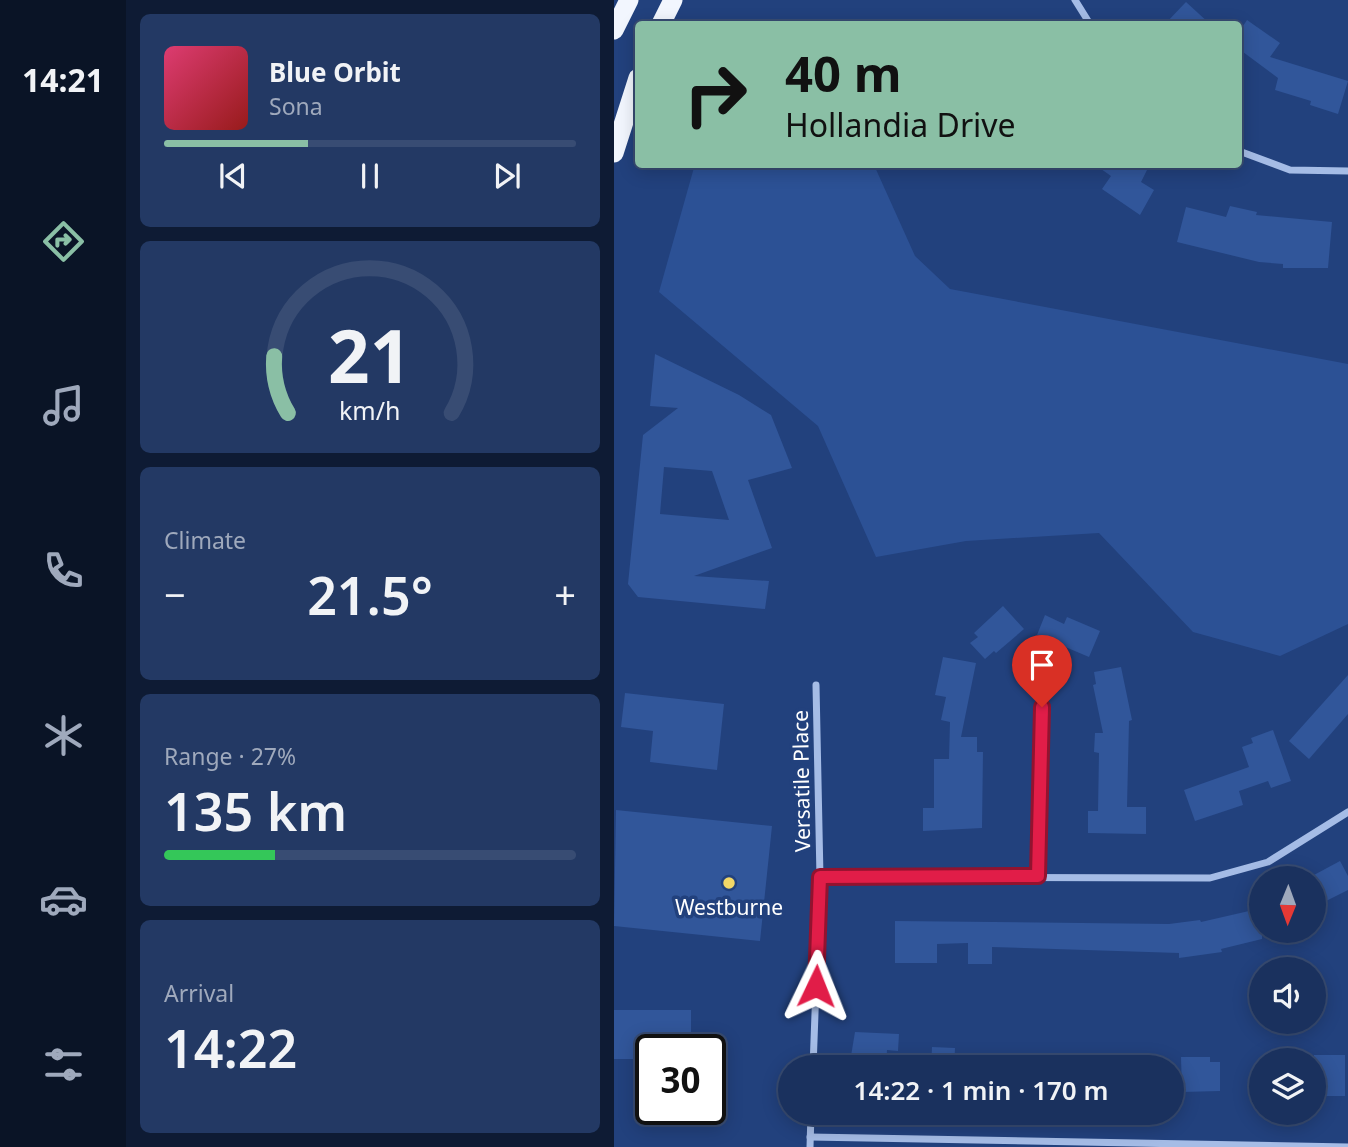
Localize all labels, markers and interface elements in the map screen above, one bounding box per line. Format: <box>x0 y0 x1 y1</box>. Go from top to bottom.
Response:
text: 40 m <box>785 40 902 106</box>
icon: right <box>670 49 761 140</box>
text: Blue Orbit <box>269 54 401 90</box>
text: 14:21 <box>22 58 104 101</box>
text: Sona <box>269 90 323 122</box>
text: Hollandia Drive <box>785 103 1016 146</box>
icon: previous <box>214 157 252 195</box>
icon: pause <box>351 157 389 195</box>
icon: next <box>488 157 526 195</box>
icon: directions <box>39 217 88 266</box>
text: 21 <box>328 305 412 404</box>
icon: music <box>39 381 88 430</box>
text: km/h <box>339 393 401 427</box>
text: Climate <box>164 524 246 556</box>
icon: phone <box>39 546 88 595</box>
text: 21.5° <box>307 559 433 630</box>
text: − <box>164 568 186 620</box>
text: + <box>554 568 576 620</box>
pin <box>1012 635 1072 707</box>
icon: arrive <box>1023 646 1061 684</box>
street label: Versatile Place <box>786 710 816 852</box>
icon: climate <box>39 711 88 760</box>
text: Range · 27% <box>164 740 296 772</box>
text: 135 km <box>164 775 347 846</box>
north arrow <box>1249 866 1326 943</box>
map controls <box>1249 866 1326 1125</box>
icon: car <box>39 875 88 924</box>
marker: Westburne <box>721 875 737 891</box>
place label: Westburne <box>675 893 783 921</box>
position arrow <box>779 949 853 1023</box>
button: sound <box>1249 957 1326 1034</box>
text: Arrival <box>164 977 234 1009</box>
text: 14:22 <box>164 1012 297 1083</box>
speed limit sign: 30 <box>635 1034 726 1125</box>
icon: filters <box>39 1040 88 1089</box>
button: layers <box>1249 1048 1326 1125</box>
text: 14:22 · 1 min · 170 m <box>854 1072 1108 1108</box>

